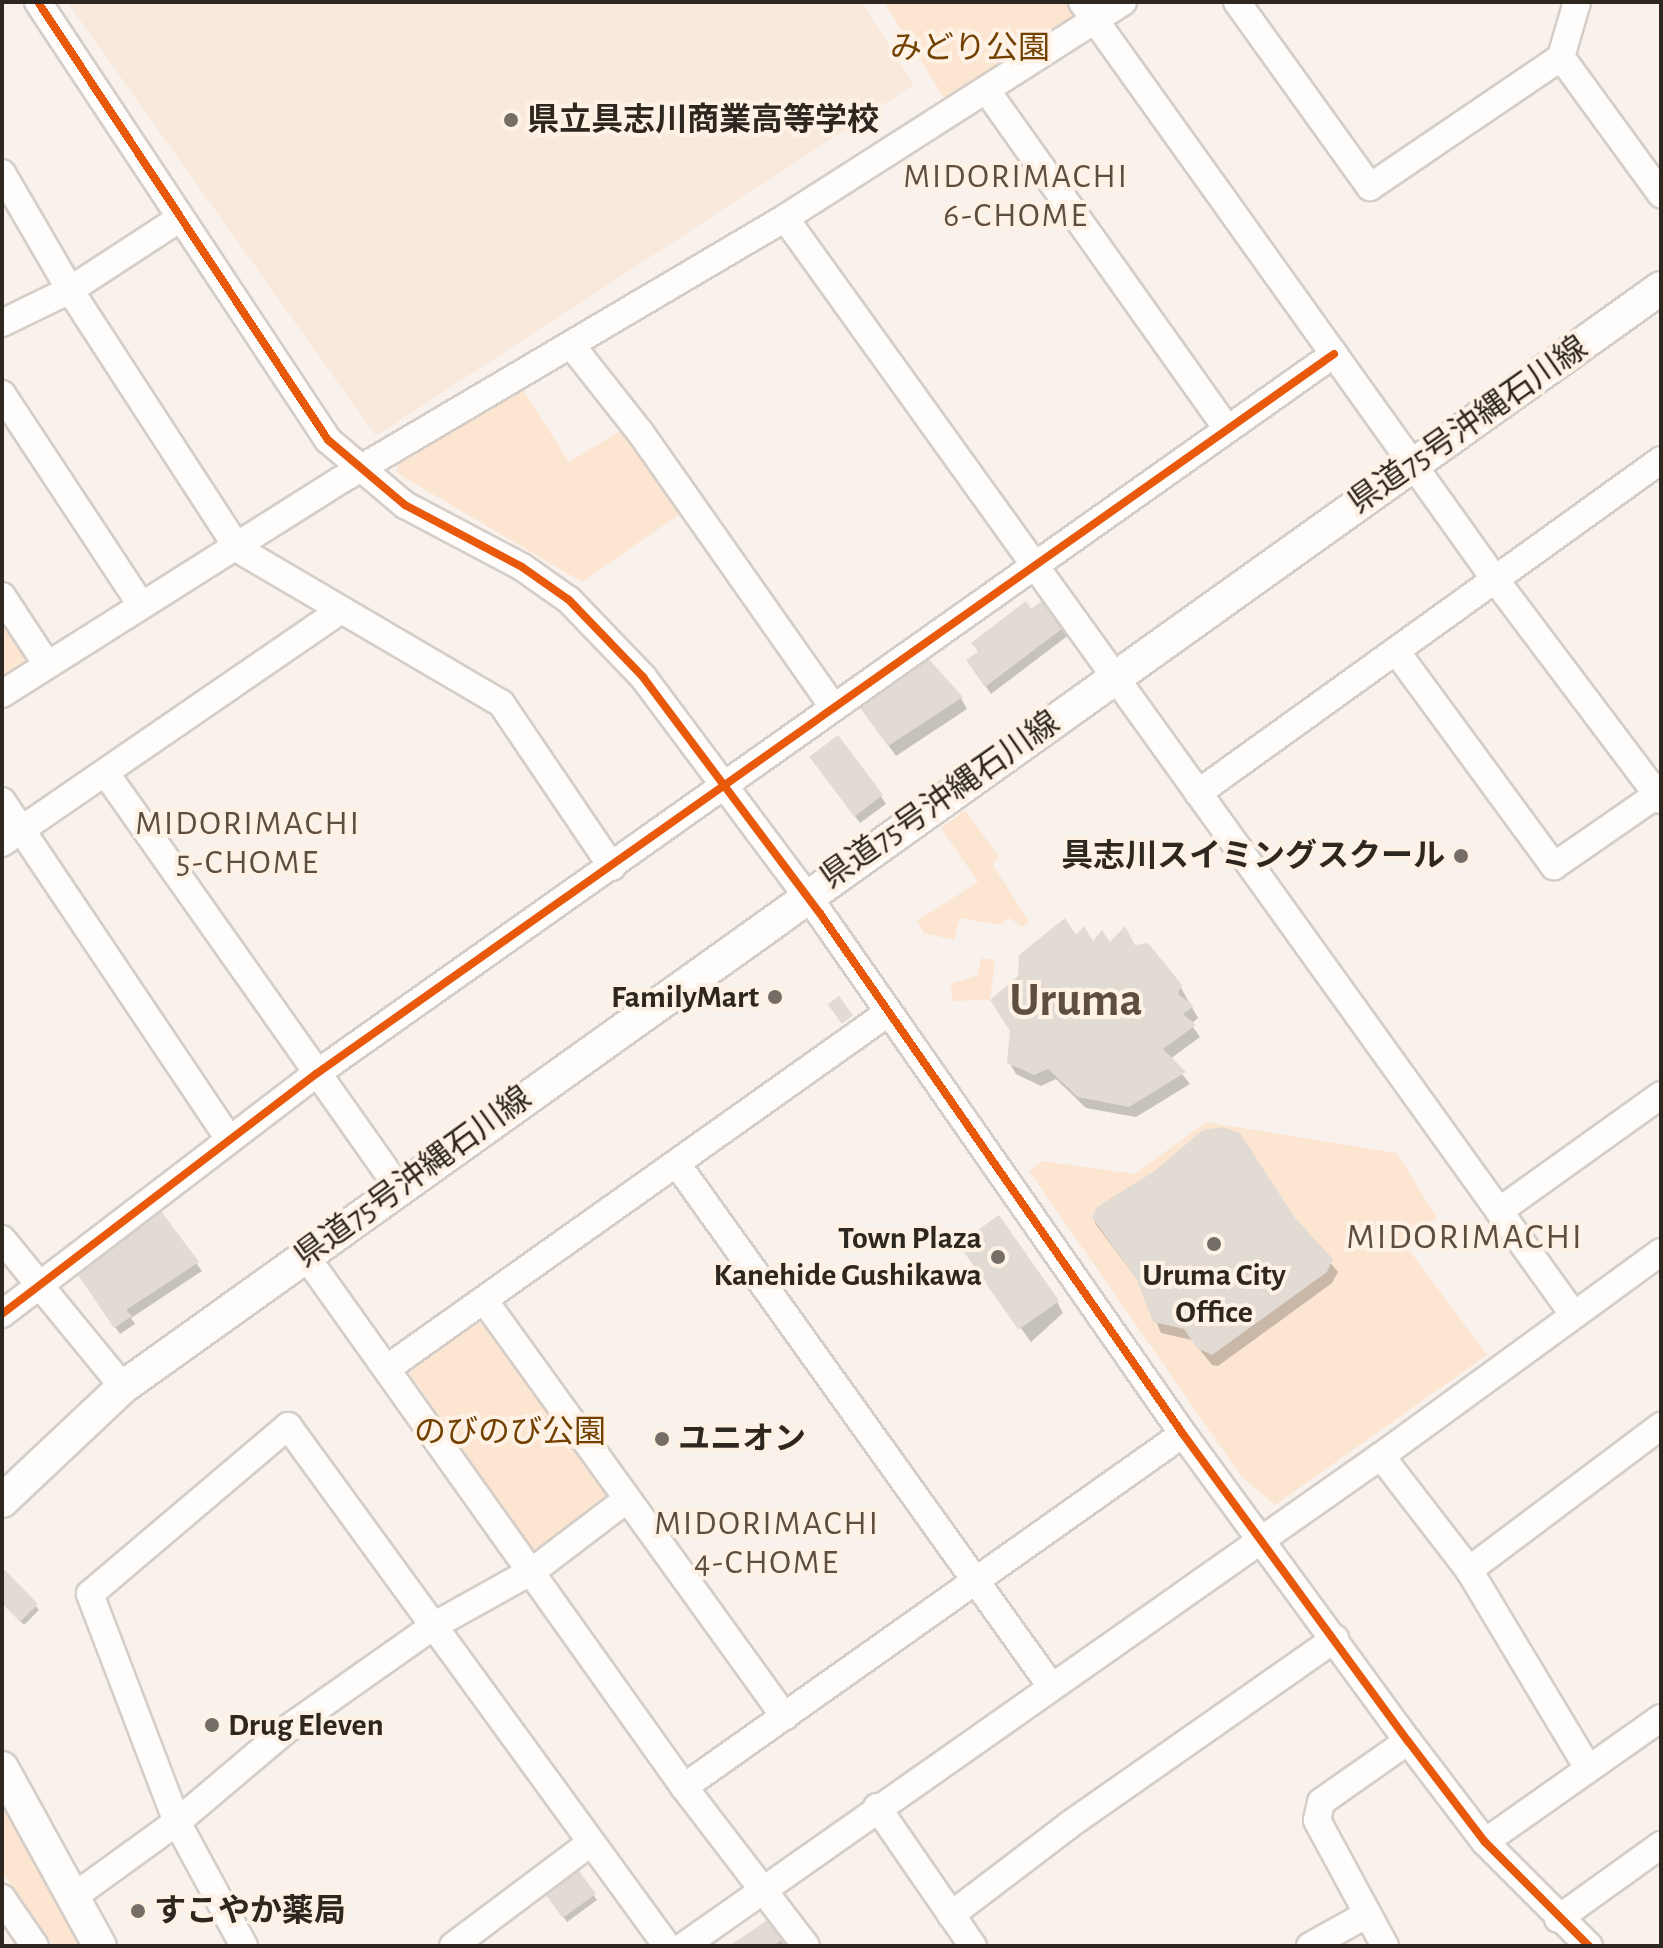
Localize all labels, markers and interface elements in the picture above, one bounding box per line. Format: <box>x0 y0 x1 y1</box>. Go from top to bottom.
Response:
park label: みどり公園 <box>890 29 1050 67</box>
place label: 県立具志川商業高等学校 <box>527 101 879 139</box>
marker: 県立具志川商業高等学校 <box>502 111 520 129</box>
district label: MIDORIMACHI 6-CHOME <box>903 157 1129 236</box>
street label: 県道75号沖縄石川線 <box>1341 328 1595 522</box>
street label: 県道75号沖縄石川線 <box>813 703 1067 897</box>
district label: MIDORIMACHI 5-CHOME <box>135 804 361 884</box>
place label: 具志川スイミングスクール <box>1061 837 1445 875</box>
marker: 具志川スイミングスクール <box>1452 847 1470 865</box>
district label: Uruma <box>1009 973 1143 1031</box>
place label: FamilyMart <box>611 978 759 1016</box>
marker: FamilyMart <box>766 988 784 1006</box>
street label: 県道75号沖縄石川線 <box>287 1078 539 1276</box>
district label: MIDORIMACHI <box>1346 1216 1584 1260</box>
place label: Town Plaza Kanehide Gushikawa <box>714 1220 982 1295</box>
marker: Uruma City Office <box>1205 1235 1223 1253</box>
marker: Town Plaza Kanehide Gushikawa <box>989 1248 1007 1266</box>
place label: Uruma City Office <box>1142 1257 1286 1332</box>
park label: のびのび公園 <box>414 1413 606 1451</box>
place label: ユニオン <box>678 1420 806 1458</box>
marker: ユニオン <box>653 1430 671 1448</box>
district label: MIDORIMACHI 4-CHOME <box>654 1504 880 1584</box>
place label: Drug Eleven <box>228 1706 384 1744</box>
marker: Drug Eleven <box>203 1716 221 1734</box>
place label: すこやか薬局 <box>154 1892 346 1930</box>
marker: すこやか薬局 <box>129 1902 147 1920</box>

